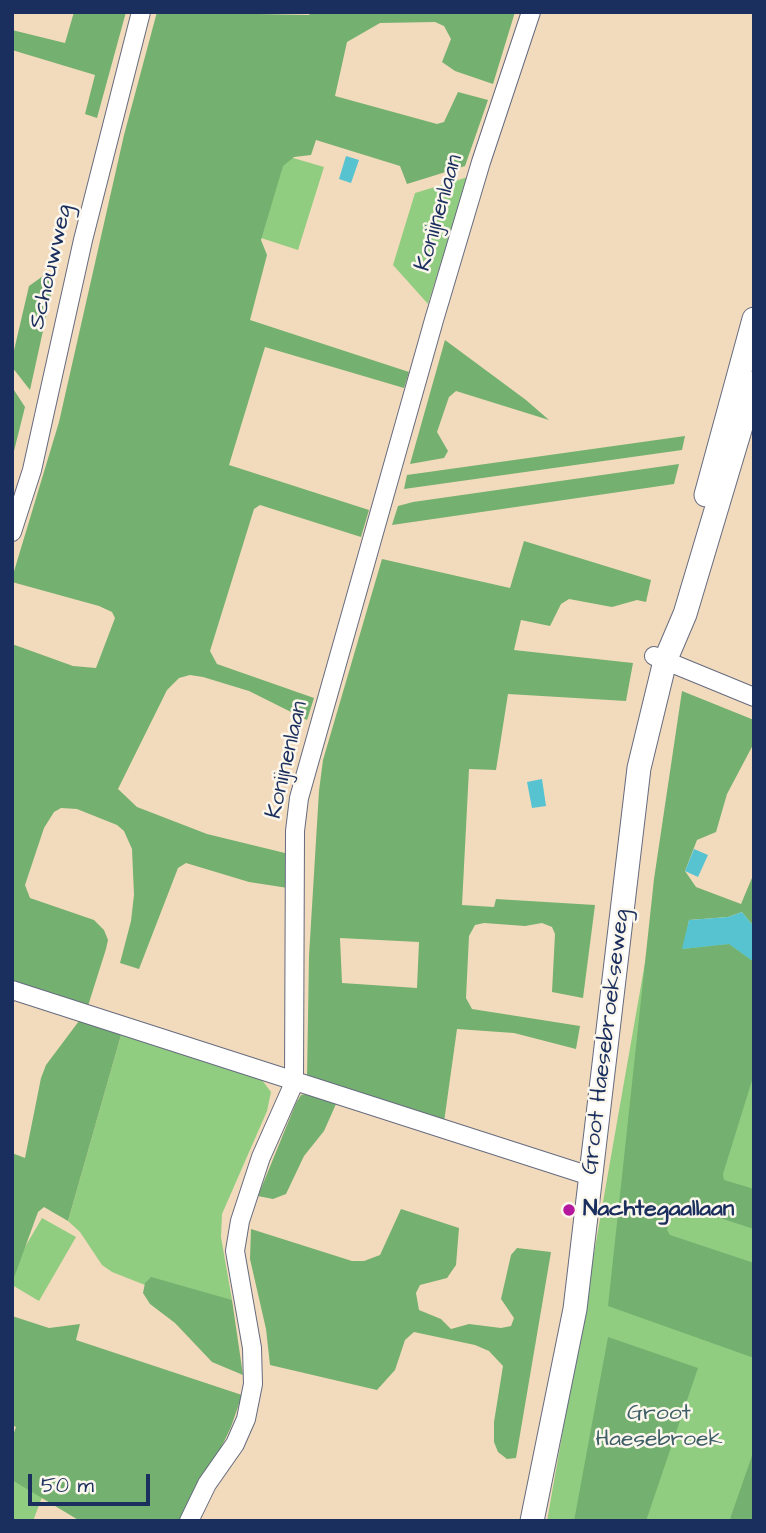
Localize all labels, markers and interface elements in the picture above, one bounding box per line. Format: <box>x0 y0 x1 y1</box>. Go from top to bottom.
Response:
street label: Konijnenlaan <box>410 152 470 274</box>
street label: Schouwweg <box>24 202 80 332</box>
street label: Konijnenlaan <box>261 698 315 822</box>
street label: Groot Haesebroekseweg <box>577 908 637 1176</box>
place label: Nachtegaallaan <box>583 1196 734 1224</box>
marker: Nachtegaallaan <box>561 1202 577 1218</box>
park label: Groot Haesebroek <box>595 1400 723 1454</box>
scale bar <box>32 1460 154 1504</box>
text: 50 m <box>41 1471 94 1500</box>

